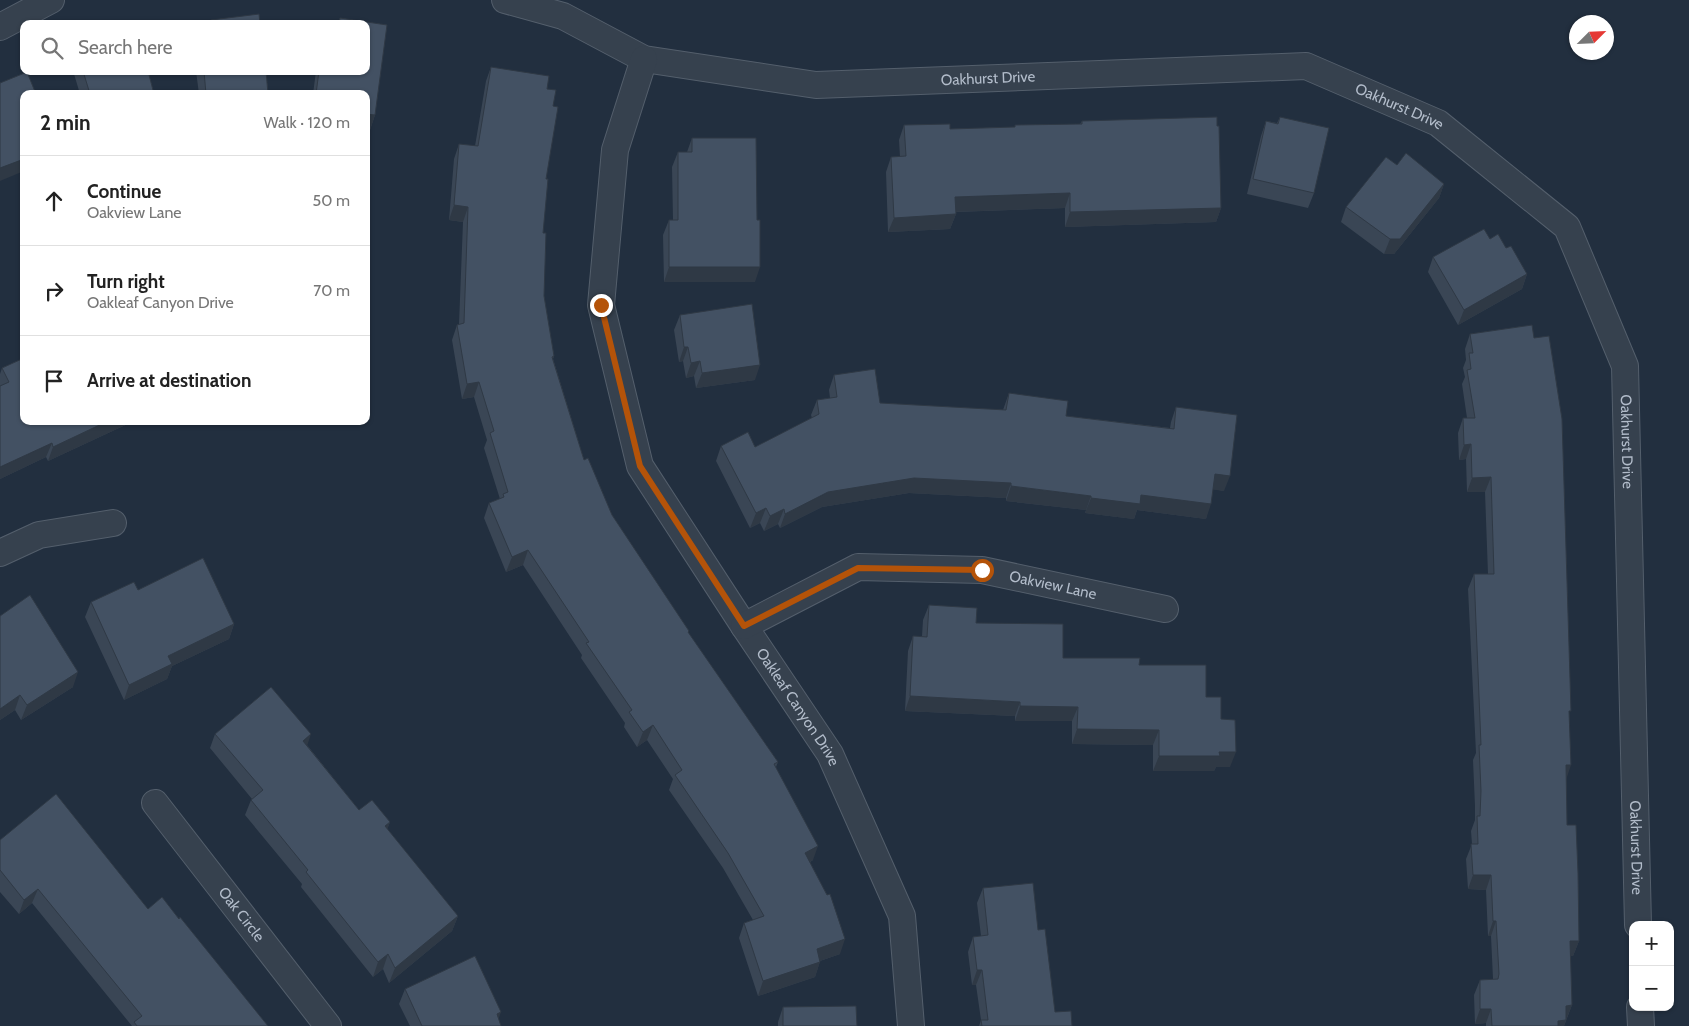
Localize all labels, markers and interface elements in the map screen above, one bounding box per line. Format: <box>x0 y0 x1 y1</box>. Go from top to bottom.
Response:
north arrow <box>1569 15 1614 60</box>
search box <box>20 20 370 75</box>
icon: search <box>38 34 66 62</box>
text: Search here <box>78 36 172 59</box>
street label: Oakhurst Drive <box>940 67 1036 89</box>
street label: Oakhurst Drive <box>1353 79 1448 134</box>
text: 2 min <box>40 110 91 135</box>
text: Walk · 120 m <box>263 113 350 132</box>
text: Continue <box>87 180 161 203</box>
icon: ahead <box>40 187 68 215</box>
text: 50 m <box>313 191 350 210</box>
text: Oakview Lane <box>87 203 182 222</box>
text: Turn right <box>87 270 165 293</box>
icon: right <box>40 277 68 305</box>
text: 70 m <box>313 281 350 300</box>
text: Oakleaf Canyon Drive <box>87 293 234 312</box>
route end <box>590 294 613 317</box>
icon: arrive <box>40 367 68 395</box>
text: Arrive at destination <box>87 369 251 392</box>
street label: Oakhurst Drive <box>1617 394 1637 489</box>
route start <box>971 559 994 582</box>
street label: Oakview Lane <box>1008 567 1099 603</box>
street label: Oakleaf Canyon Drive <box>752 645 843 769</box>
street label: Oakhurst Drive <box>1626 800 1646 895</box>
street label: Oak Circle <box>215 884 268 946</box>
map controls <box>1629 921 1674 1011</box>
button: + <box>1629 921 1674 966</box>
button: − <box>1629 966 1674 1011</box>

